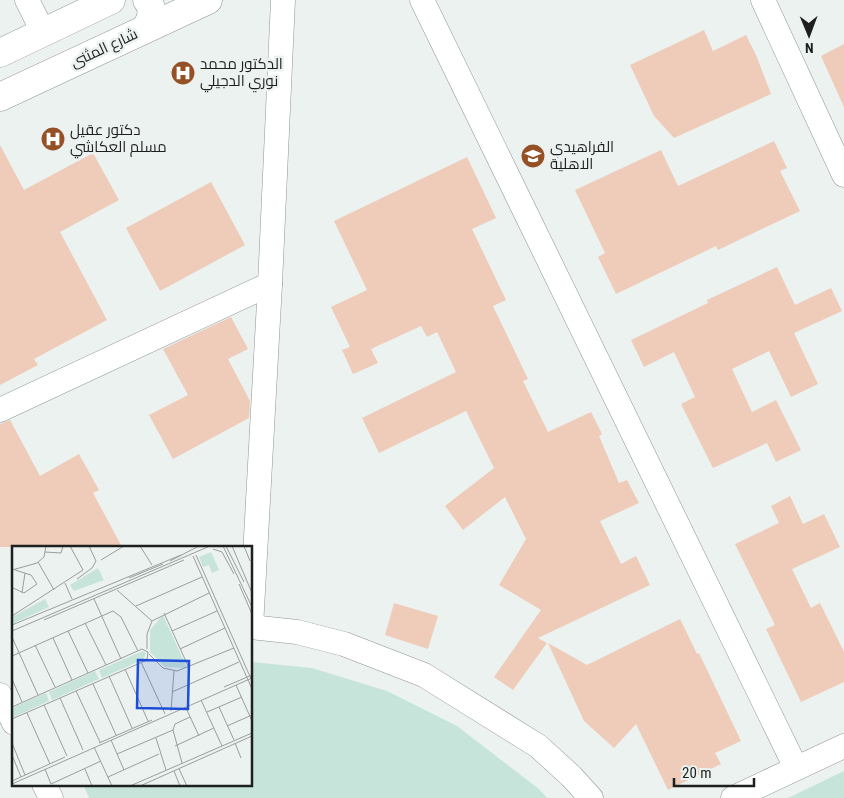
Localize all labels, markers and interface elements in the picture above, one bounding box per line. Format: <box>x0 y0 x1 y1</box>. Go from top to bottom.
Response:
north arrow <box>784 10 834 60</box>
street label: شارع المثنى <box>68 25 141 73</box>
text: N <box>805 40 814 56</box>
place label: الدكتور محمد نوري الدجيلي <box>200 55 283 93</box>
hospital icon: الدكتور محمد نوري الدجيلي <box>170 60 196 86</box>
place label: دكتور عقيل مسلم العكاشي <box>70 121 167 159</box>
hospital icon: دكتور عقيل مسلم العكاشي <box>40 126 66 152</box>
place label: الفراهيدي الاهلية <box>550 138 614 173</box>
school or university icon: الفراهيدي الاهلية <box>520 143 546 169</box>
inset map <box>12 546 252 786</box>
scale bar <box>674 756 754 788</box>
text: 20 m <box>682 764 712 782</box>

